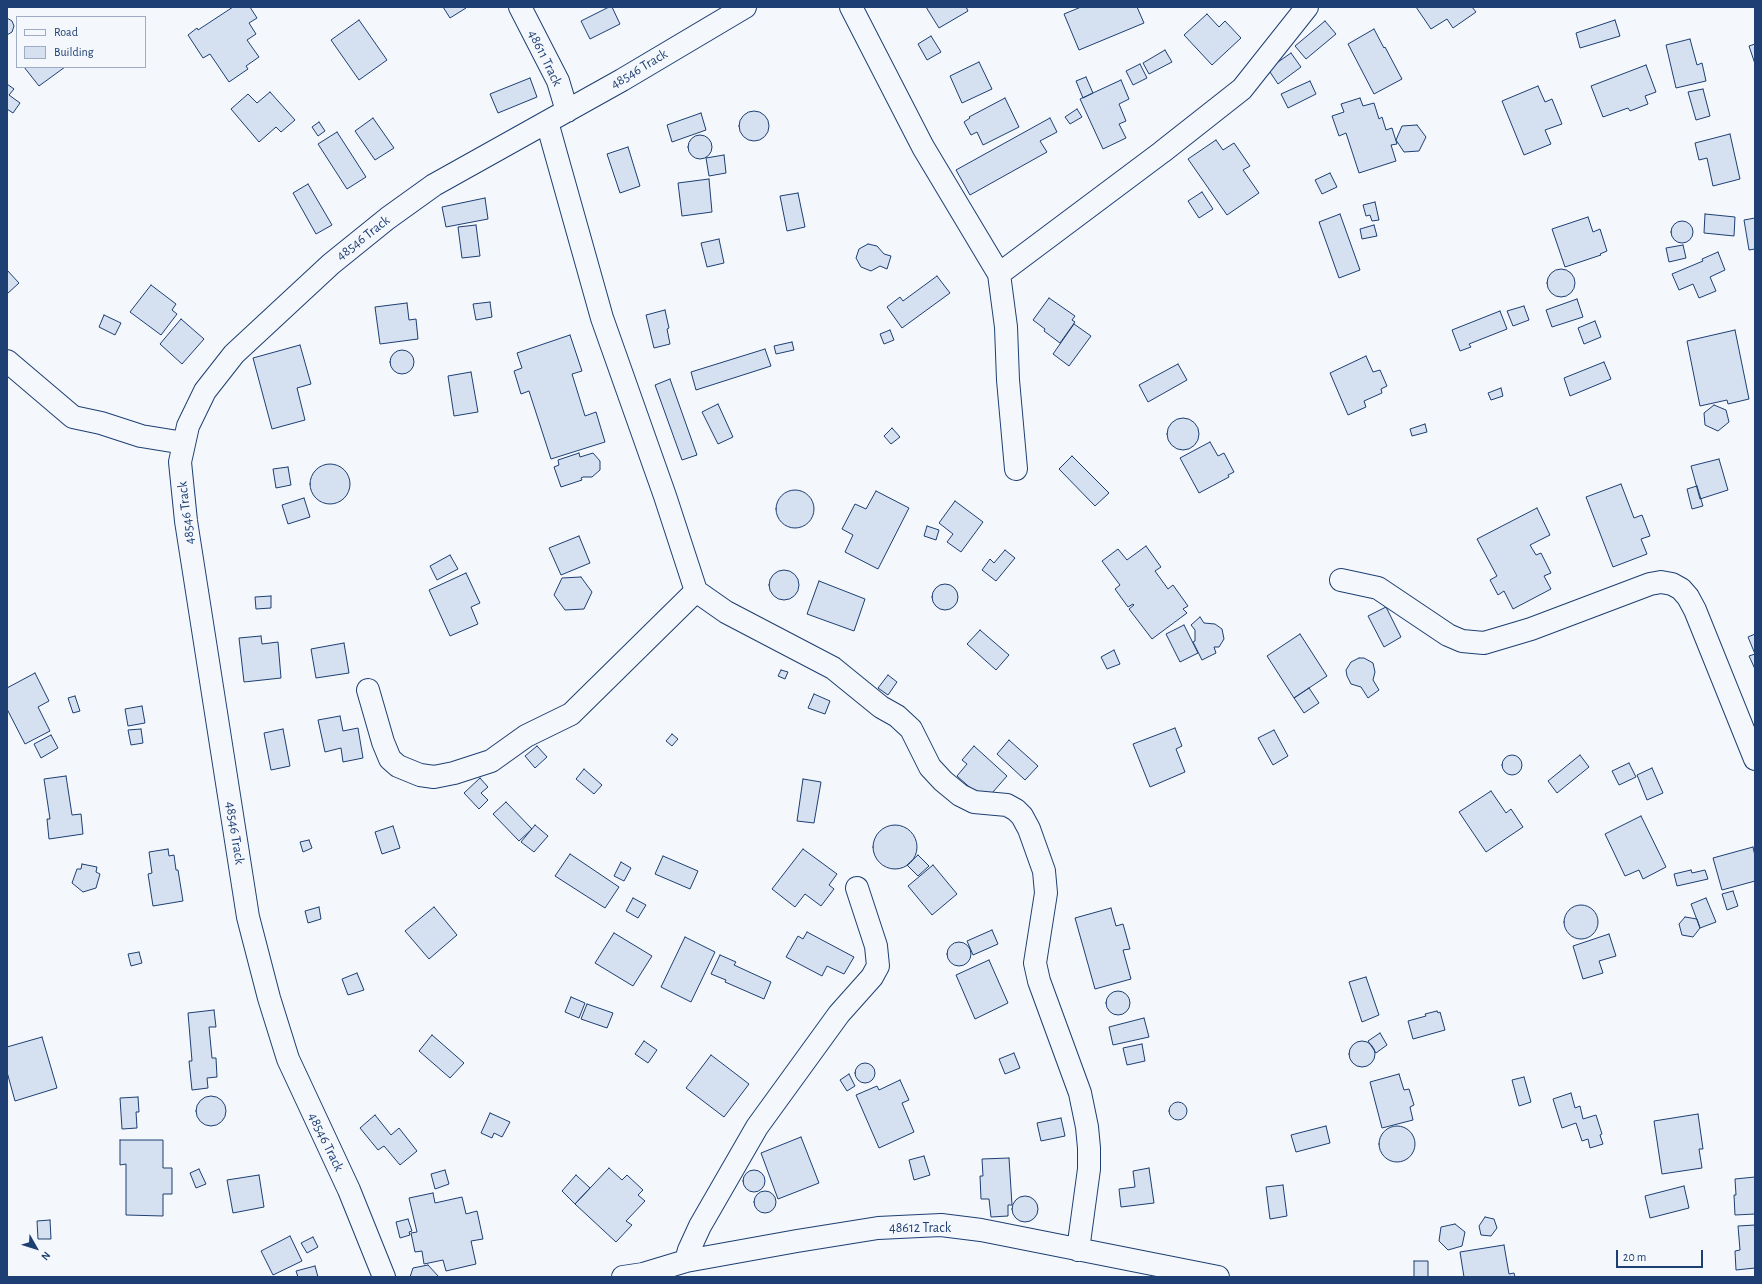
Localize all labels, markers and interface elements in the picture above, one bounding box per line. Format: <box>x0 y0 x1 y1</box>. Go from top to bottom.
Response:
legend <box>16 16 146 68</box>
text: Road <box>54 26 78 38</box>
street label: 48611 Track <box>524 27 566 89</box>
street label: 48546 Track <box>607 45 671 93</box>
text: Building <box>54 46 94 58</box>
street label: 48546 Track <box>333 212 393 264</box>
street label: 48546 Track <box>174 481 198 545</box>
street label: 48546 Track <box>222 800 248 866</box>
street label: 48546 Track <box>305 1110 347 1174</box>
street label: 48612 Track <box>889 1220 951 1236</box>
north arrow <box>16 1228 56 1268</box>
scale bar <box>1618 1242 1705 1268</box>
text: N <box>39 1249 52 1262</box>
text: 20 m <box>1623 1251 1646 1263</box>

